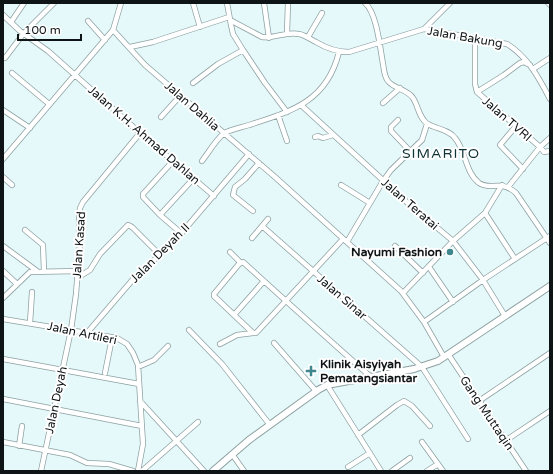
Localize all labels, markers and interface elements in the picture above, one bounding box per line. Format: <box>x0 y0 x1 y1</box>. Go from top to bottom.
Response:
scale bar <box>18 16 81 42</box>
text: 100 m <box>24 23 61 37</box>
street label: Jalan Bakung <box>426 23 504 51</box>
street label: Jalan Dahlia <box>162 78 222 134</box>
street label: Jalan K.H. Ahmad Dahlan <box>85 83 203 187</box>
street label: Jalan TVRI <box>480 94 534 144</box>
district label: SIMARITO <box>402 145 480 162</box>
street label: Jalan Teratai <box>378 175 442 233</box>
street label: Jalan Kasad <box>70 211 88 279</box>
street label: Jalan Deyah II <box>127 220 193 286</box>
place label: Nayumi Fashion <box>351 245 442 260</box>
marker: Nayumi Fashion <box>445 247 455 257</box>
street label: Jalan Sinar <box>314 272 370 323</box>
street label: Jalan Artileri <box>46 319 118 347</box>
place label: Klinik Aisyiyah Pematangsiantar <box>320 357 417 386</box>
street label: Jalan Deyah <box>42 365 70 435</box>
marker: Klinik Aisyiyah Pematangsiantar <box>305 365 317 377</box>
street label: Gang Muttaqin <box>457 373 517 453</box>

